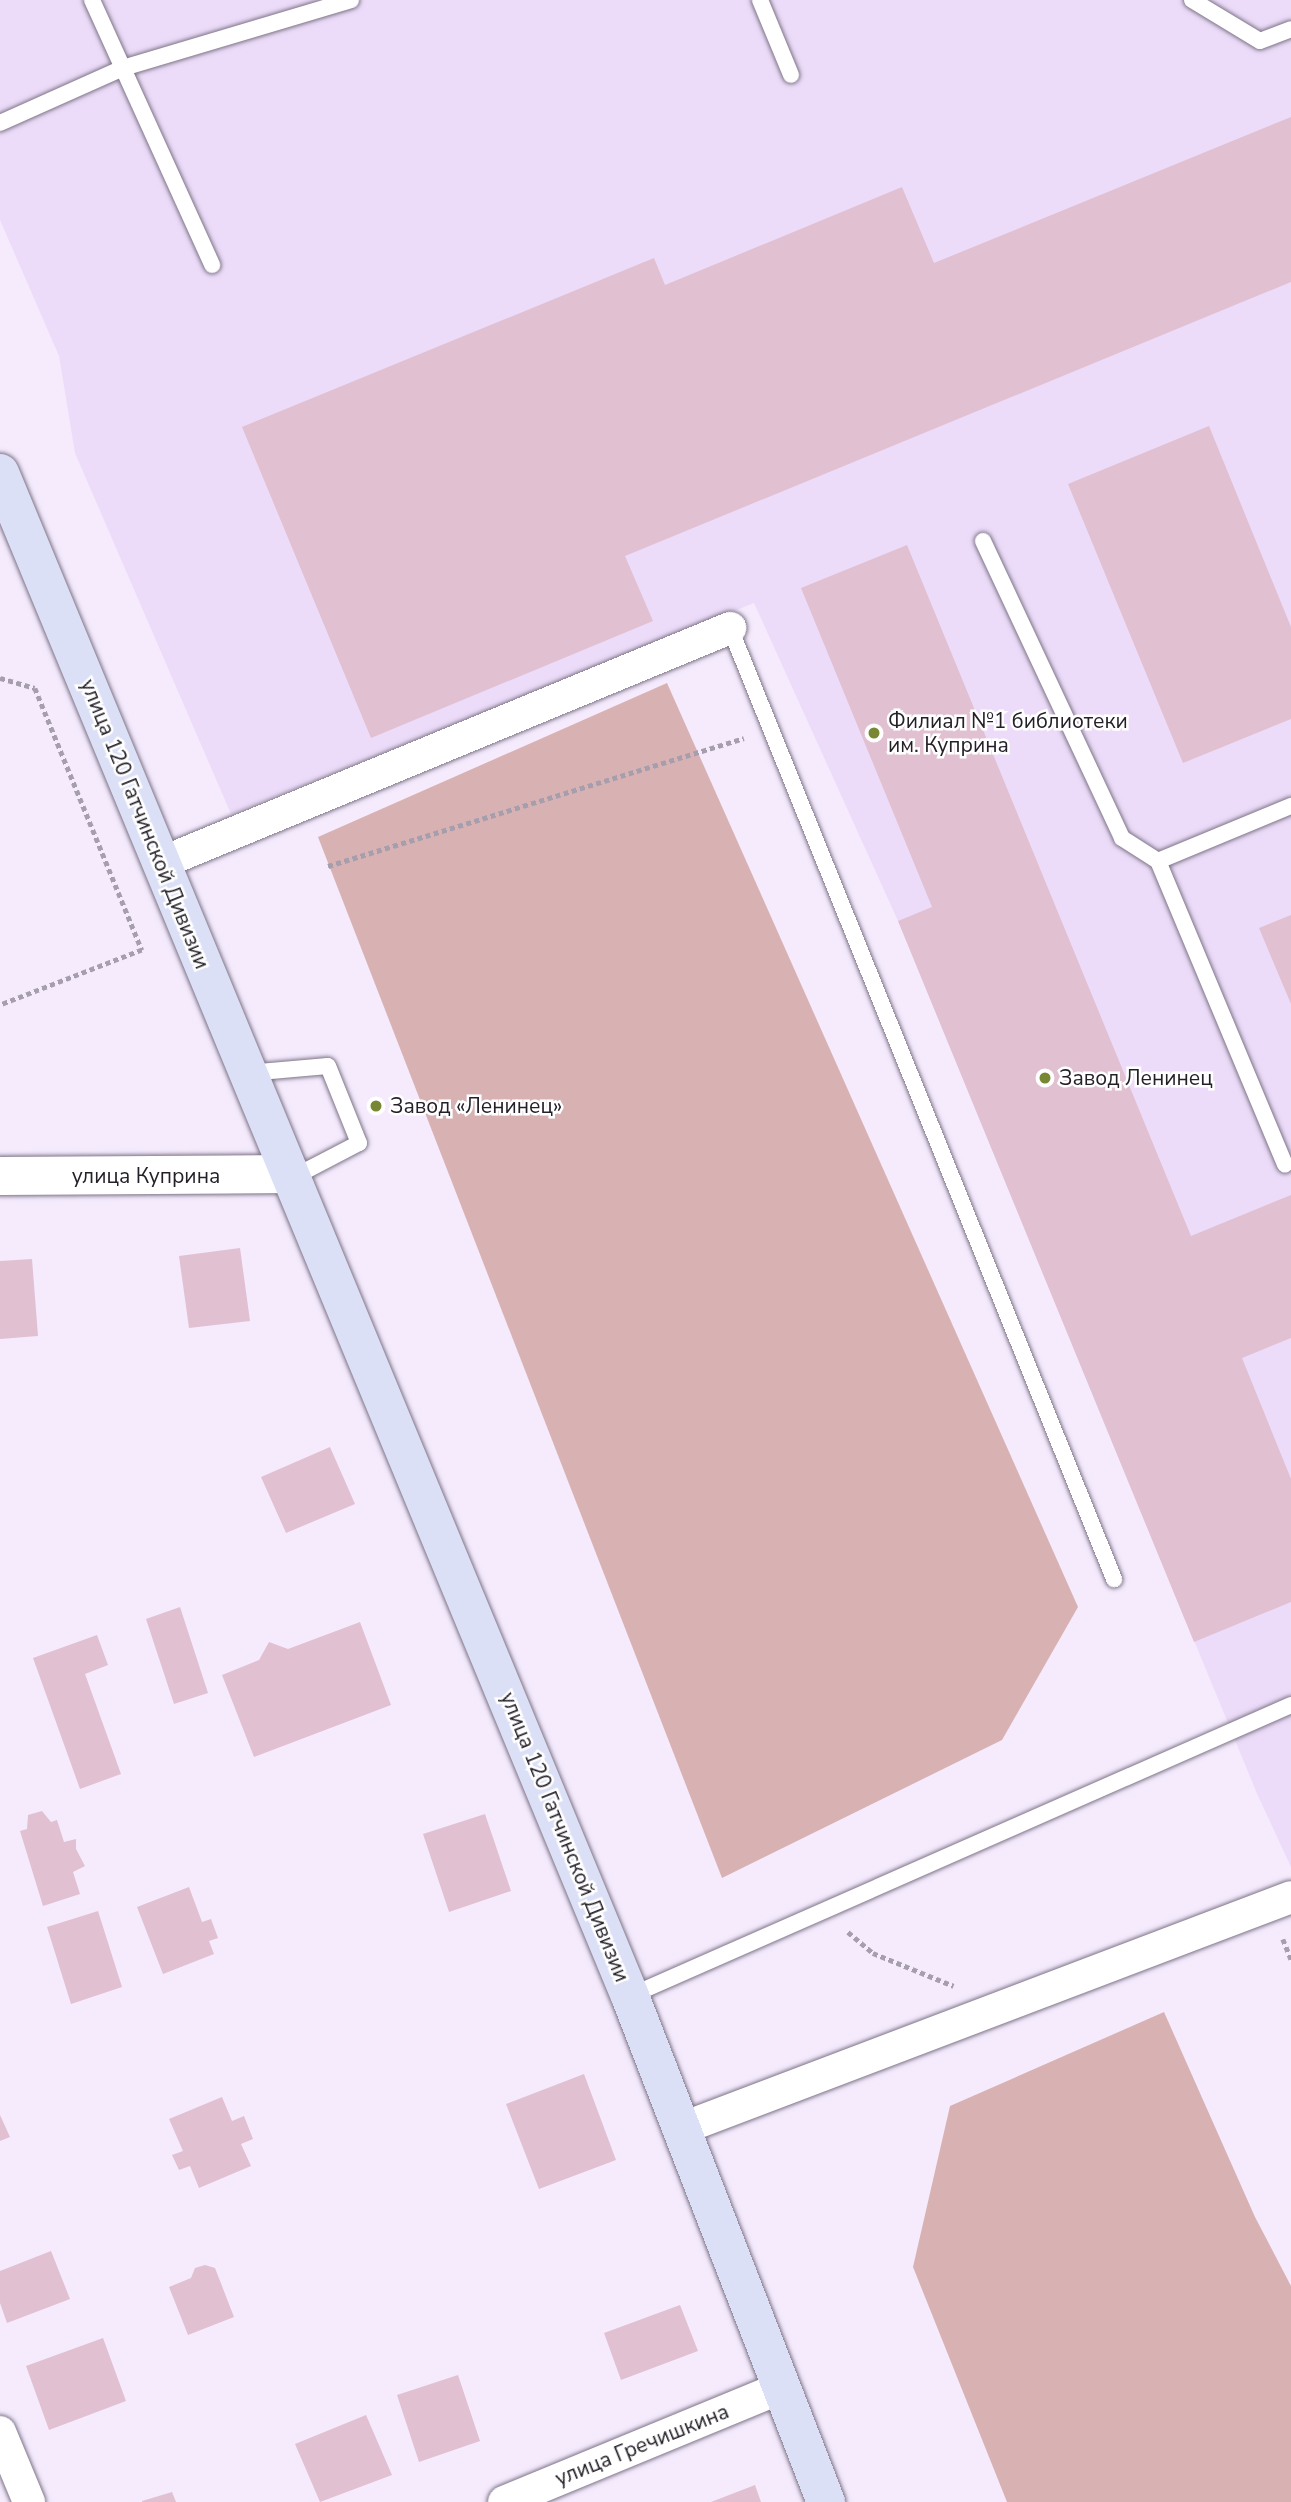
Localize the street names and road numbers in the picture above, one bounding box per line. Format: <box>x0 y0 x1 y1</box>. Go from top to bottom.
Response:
street label: улица 120 Гатчинской Дивизии <box>75 675 215 973</box>
street label: улица Куприна <box>72 1163 220 1189</box>
street label: улица 120 Гатчинской Дивизии <box>495 1688 635 1986</box>
street label: улица Гречишкина <box>551 2399 733 2491</box>

